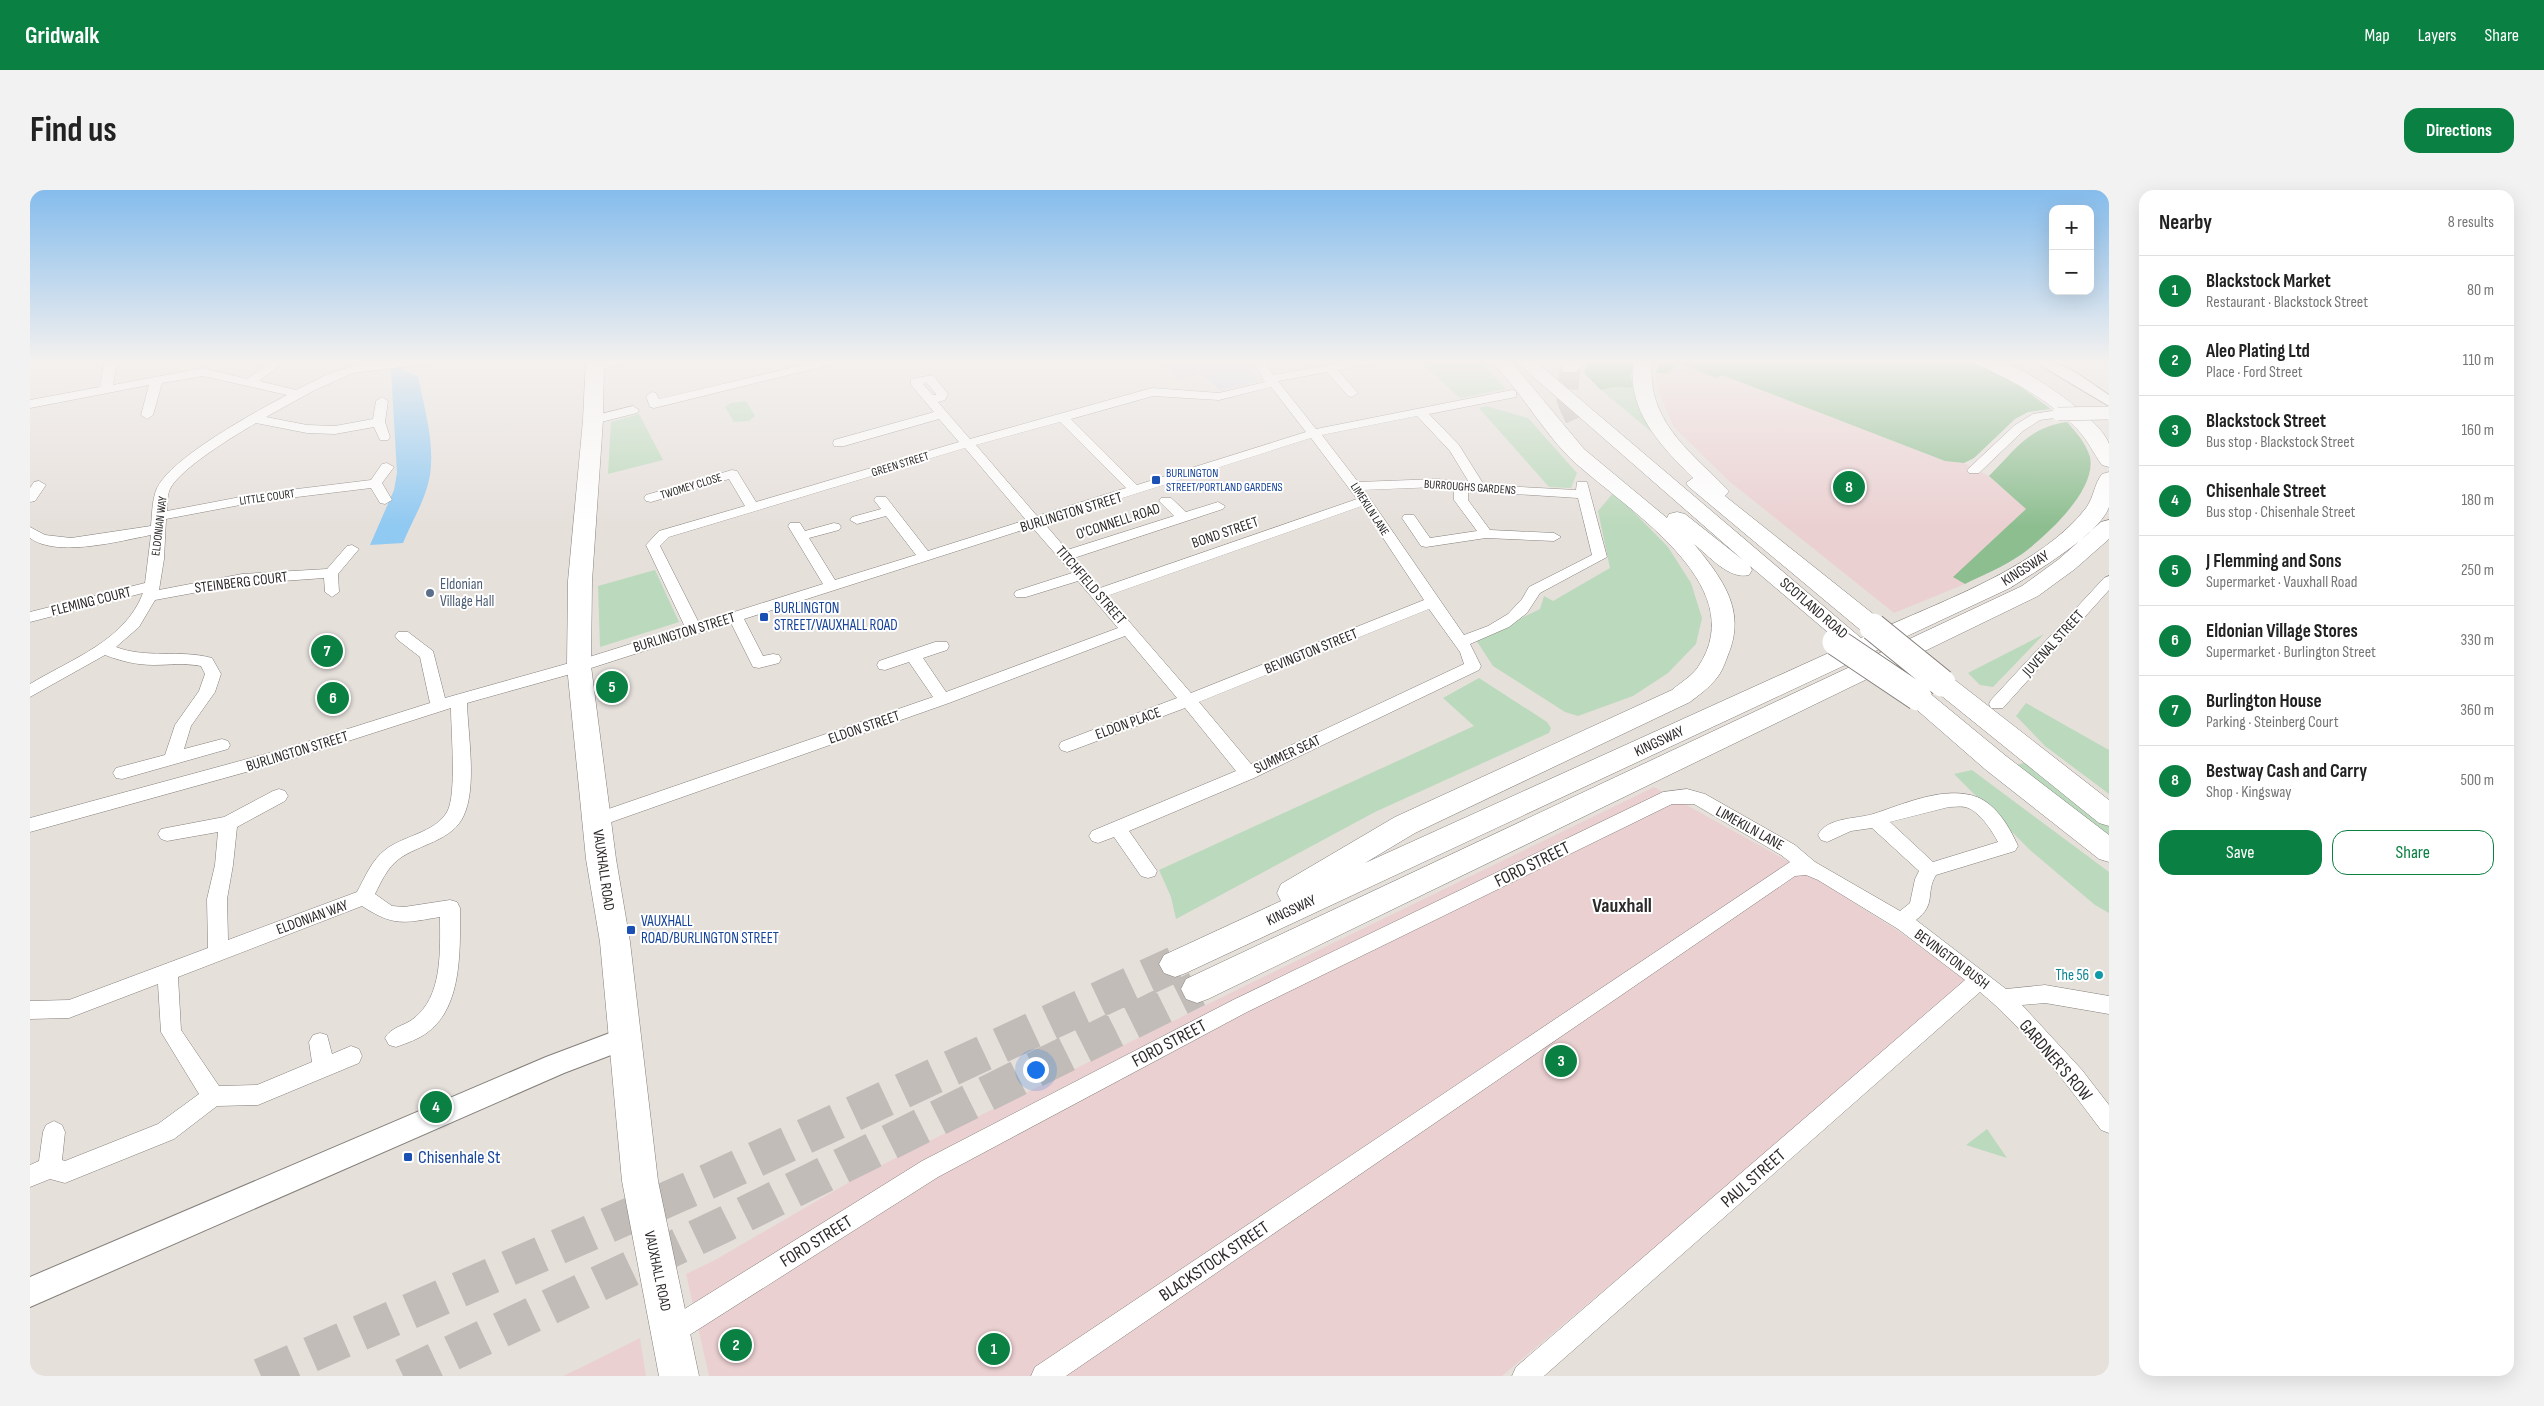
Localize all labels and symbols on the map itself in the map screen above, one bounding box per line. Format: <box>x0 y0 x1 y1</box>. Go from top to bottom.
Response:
street label: GREEN STREET <box>869 449 931 480</box>
place label: BURLINGTON STREET/PORTLAND GARDENS <box>1166 466 1283 495</box>
pin: 8 <box>1833 468 1865 506</box>
street label: TWOMEY CLOSE <box>659 470 724 503</box>
marker: BURLINGTON STREET/PORTLAND GARDENS <box>1150 474 1162 486</box>
street label: BURROUGHS GARDENS <box>1424 477 1516 498</box>
street label: LIMEKILN LANE <box>1347 480 1392 539</box>
street label: LITTLE COURT <box>238 486 296 509</box>
street label: BURLINGTON STREET <box>1018 488 1124 537</box>
street label: ELDONIAN WAY <box>148 495 171 557</box>
street label: O'CONNELL ROAD <box>1074 499 1163 544</box>
street label: BOND STREET <box>1189 512 1261 553</box>
street label: TITCHFIELD STREET <box>1051 542 1130 629</box>
street label: KINGSWAY <box>1998 546 2053 590</box>
street label: STEINBERG COURT <box>193 567 289 598</box>
street label: SCOTLAND ROAD <box>1776 574 1852 643</box>
place label: Eldonian Village Hall <box>440 575 494 611</box>
street label: FLEMING COURT <box>49 582 133 621</box>
marker: Eldonian Village Hall <box>424 587 436 599</box>
place label: BURLINGTON STREET/VAUXHALL ROAD <box>774 599 898 635</box>
street label: JUVENAL STREET <box>2018 606 2088 681</box>
street label: BURLINGTON STREET <box>631 608 737 657</box>
marker: BURLINGTON STREET/VAUXHALL ROAD <box>758 611 770 623</box>
street label: BEVINGTON STREET <box>1262 624 1361 679</box>
pin: 7 <box>311 632 343 670</box>
pin: 5 <box>596 668 628 706</box>
pin: 6 <box>317 679 349 717</box>
street label: ELDON PLACE <box>1093 703 1164 744</box>
street label: ELDON STREET <box>826 706 902 749</box>
street label: KINGSWAY <box>1631 721 1688 761</box>
street label: BURLINGTON STREET <box>244 727 350 776</box>
street label: SUMMER SEAT <box>1251 731 1324 778</box>
street label: LIMEKILN LANE <box>1712 802 1787 855</box>
street label: VAUXHALL ROAD <box>588 828 619 912</box>
street label: FORD STREET <box>1491 837 1573 892</box>
street label: KINGSWAY <box>1263 890 1320 930</box>
district label: Vauxhall <box>1592 894 1652 918</box>
street label: ELDONIAN WAY <box>274 895 351 939</box>
place label: VAUXHALL ROAD/BURLINGTON STREET <box>641 912 779 948</box>
marker: VAUXHALL ROAD/BURLINGTON STREET <box>625 924 637 936</box>
street label: BEVINGTON BUSH <box>1910 925 1993 994</box>
place label: The 56 <box>2056 966 2089 985</box>
marker: The 56 <box>2093 969 2105 981</box>
street label: FORD STREET <box>1129 1015 1210 1072</box>
street label: GARDNER'S ROW <box>2015 1015 2097 1105</box>
pin: 3 <box>1545 1042 1577 1080</box>
your location <box>1023 1057 1049 1083</box>
pin: 4 <box>420 1088 452 1126</box>
street label: PAUL STREET <box>1717 1145 1790 1212</box>
place label: Chisenhale St <box>418 1147 501 1168</box>
marker: Chisenhale St <box>402 1151 414 1163</box>
street label: FORD STREET <box>776 1211 856 1272</box>
street label: BLACKSTOCK STREET <box>1155 1217 1273 1306</box>
street label: VAUXHALL ROAD <box>640 1229 675 1313</box>
pin: 2 <box>720 1326 752 1364</box>
pin: 1 <box>978 1330 1010 1368</box>

